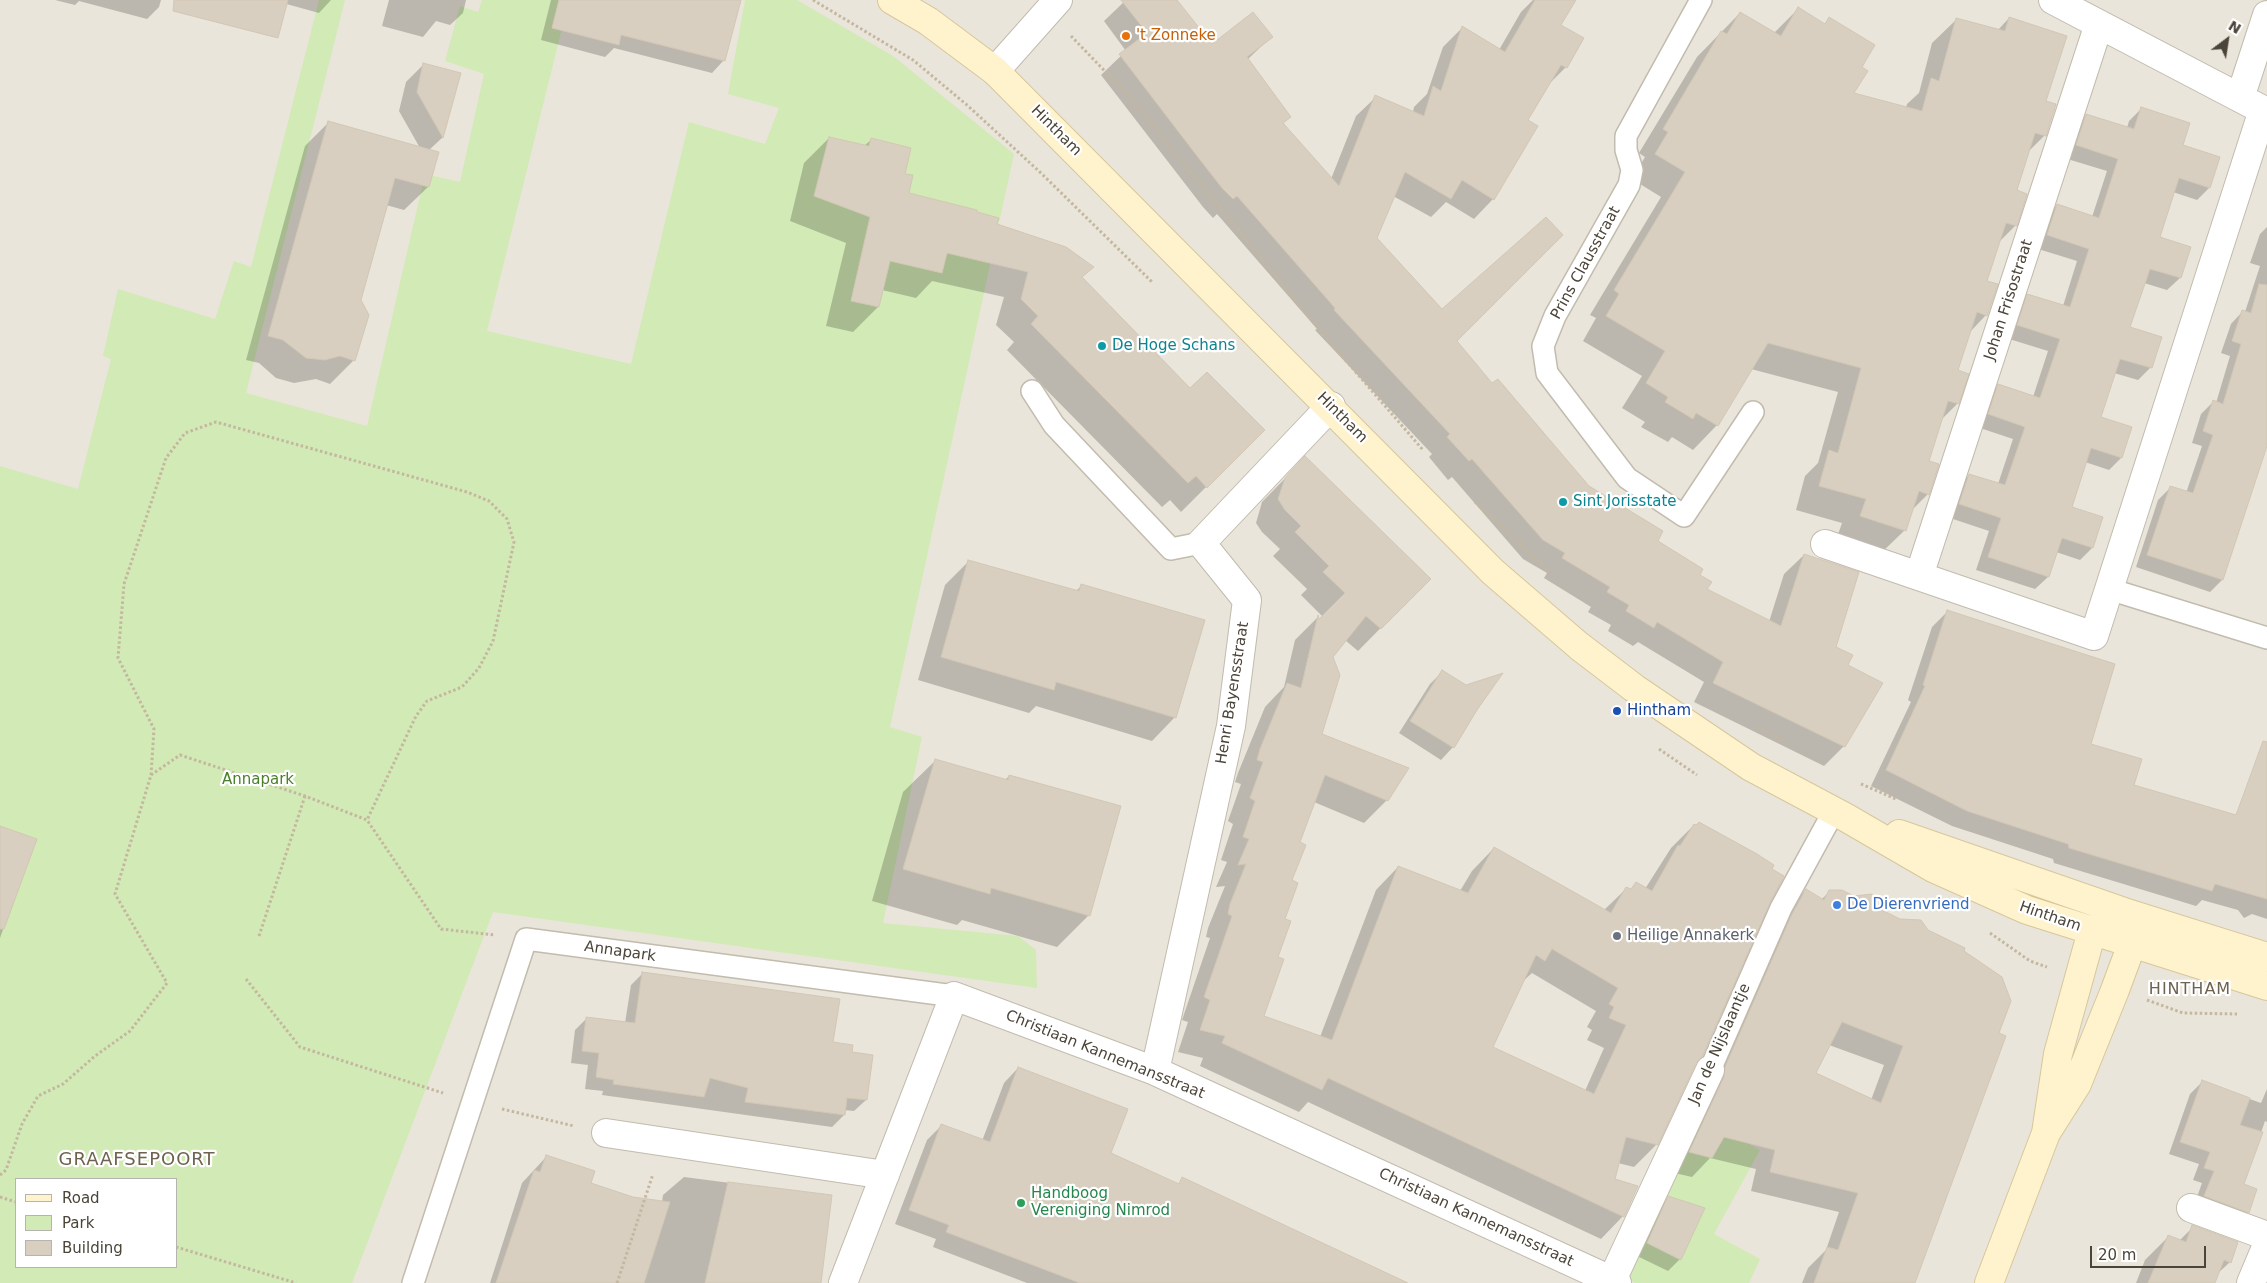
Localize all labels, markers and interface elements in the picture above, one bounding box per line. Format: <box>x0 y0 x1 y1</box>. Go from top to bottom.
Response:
north arrow <box>2202 15 2252 65</box>
text: N <box>2226 17 2244 37</box>
place label: 't Zonneke <box>1136 27 1216 45</box>
marker: 't Zonneke <box>1120 30 1132 42</box>
street label: Hintham <box>1027 102 1085 160</box>
street label: Prins Clausstraat <box>1547 203 1625 323</box>
street label: Johan Frisostraat <box>1981 238 2037 362</box>
place label: De Hoge Schans <box>1112 337 1235 355</box>
marker: De Hoge Schans <box>1096 340 1108 352</box>
street label: Hintham <box>1313 389 1371 447</box>
place label: Sint Jorisstate <box>1573 493 1677 511</box>
marker: Sint Jorisstate <box>1557 496 1569 508</box>
street label: Henri Bayensstraat <box>1213 620 1253 766</box>
place label: Hintham <box>1627 702 1691 720</box>
marker: Hintham <box>1611 705 1623 717</box>
park label: Annapark <box>222 771 294 789</box>
place label: De Dierenvriend <box>1847 896 1970 914</box>
street label: Hintham <box>2017 898 2083 936</box>
marker: De Dierenvriend <box>1831 899 1843 911</box>
place label: Heilige Annakerk <box>1627 927 1754 945</box>
marker: Heilige Annakerk <box>1611 930 1623 942</box>
street label: Annapark <box>583 938 657 966</box>
district label: HINTHAM <box>2148 980 2232 1000</box>
street label: Jan de Nijslaantje <box>1685 981 1755 1107</box>
street label: Christiaan Kannemansstraat <box>1003 1007 1207 1103</box>
district label: GRAAFSEPOORT <box>57 1149 217 1171</box>
street label: Christiaan Kannemansstraat <box>1376 1165 1576 1271</box>
legend <box>15 1178 178 1268</box>
place label: Handboog Vereniging Nimrod <box>1031 1185 1170 1220</box>
text: Road <box>62 1189 100 1207</box>
marker: Handboog Vereniging Nimrod <box>1015 1197 1027 1209</box>
text: Park <box>62 1214 94 1232</box>
scale bar <box>2092 1236 2208 1268</box>
text: Building <box>62 1239 123 1257</box>
text: 20 m <box>2098 1246 2136 1264</box>

